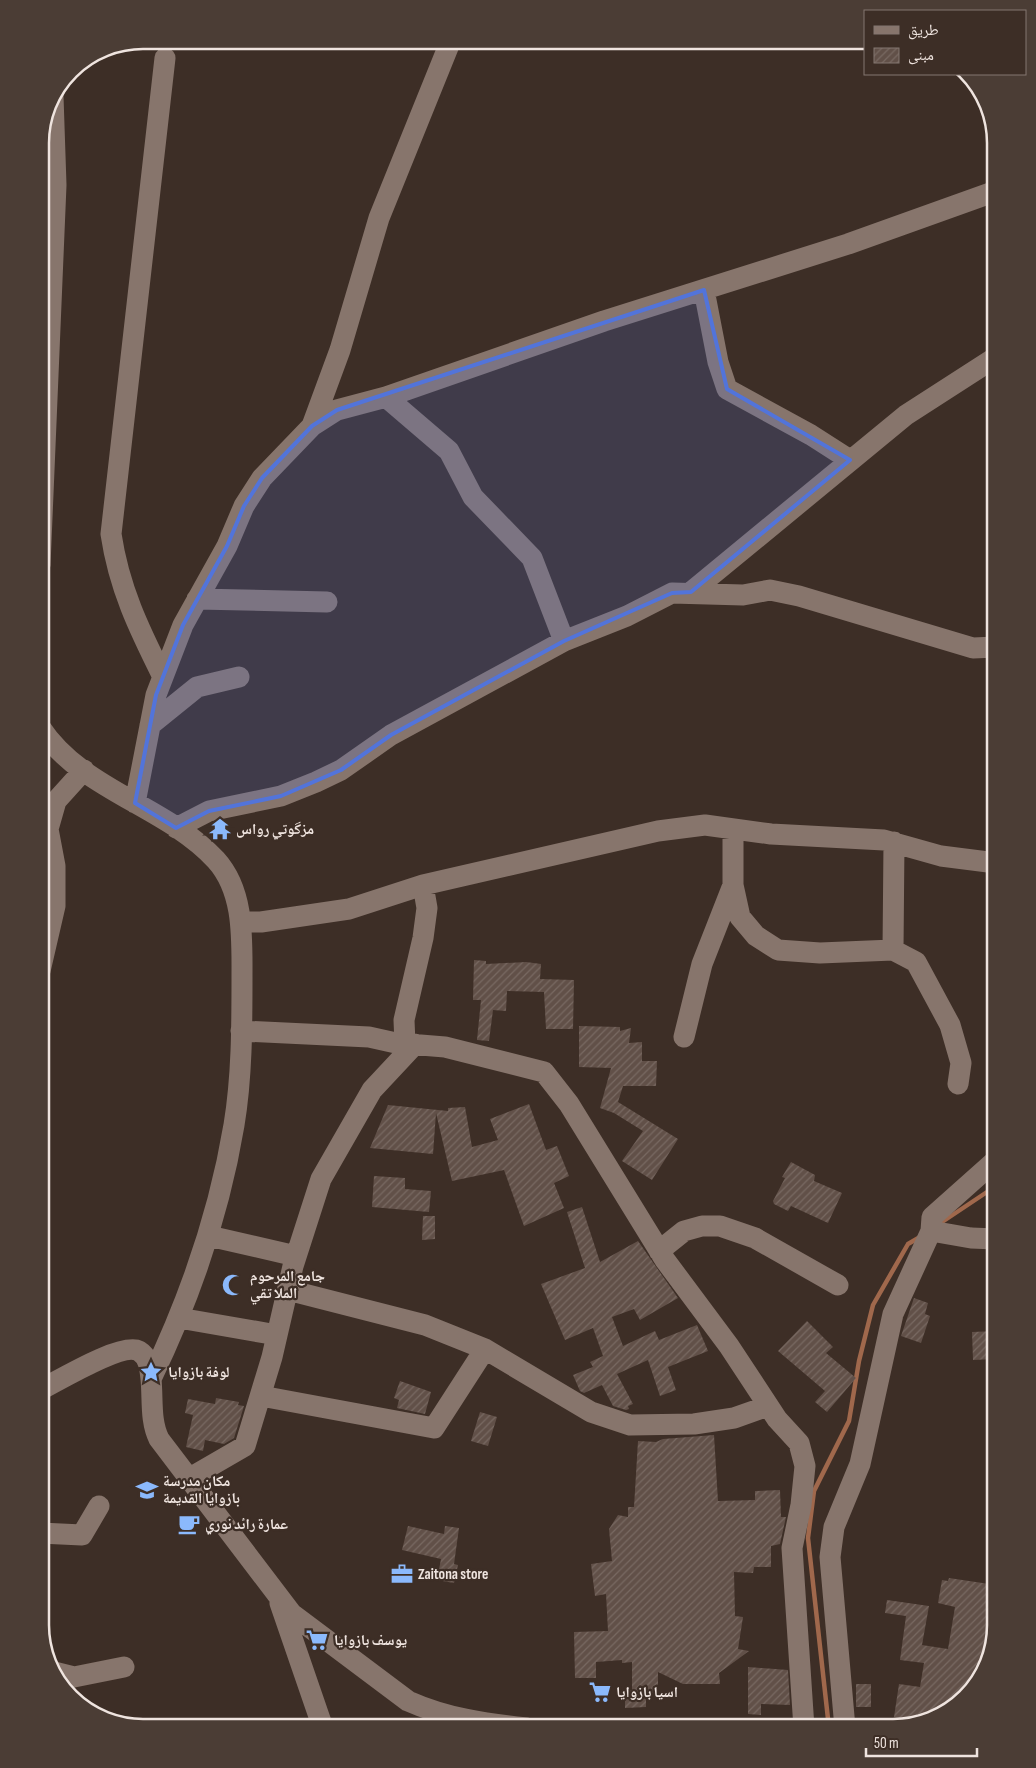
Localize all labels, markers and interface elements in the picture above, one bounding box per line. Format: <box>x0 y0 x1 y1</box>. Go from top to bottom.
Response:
legend <box>864 10 1026 75</box>
text: طريق <box>908 21 939 40</box>
text: مبنى <box>908 46 934 65</box>
temple icon: مزگوتي رواس <box>207 816 233 842</box>
place label: مزگوتي رواس <box>236 820 314 840</box>
place label: جامع المرحوم الملا تقي <box>250 1267 325 1304</box>
mosque icon: جامع المرحوم الملا تقي <box>220 1272 246 1298</box>
place icon: لوفة بازوايا <box>138 1359 164 1385</box>
place label: لوفة بازوايا <box>168 1363 230 1382</box>
place label: مكان مدرسة بازوايا القديمة <box>163 1472 240 1508</box>
school or university icon: مكان مدرسة بازوايا القديمة <box>134 1477 160 1503</box>
cafe icon: عمارة رائد نوري <box>176 1511 202 1537</box>
place label: عمارة رائد نوري <box>205 1515 288 1535</box>
office icon: Zaitona store <box>389 1561 415 1587</box>
place label: Zaitona store <box>418 1565 488 1584</box>
supermarket icon: يوسف بازوايا <box>304 1627 330 1653</box>
place label: يوسف بازوايا <box>334 1631 407 1650</box>
supermarket icon: اسيا بازوايا <box>587 1679 613 1705</box>
place label: اسيا بازوايا <box>616 1683 678 1702</box>
scale bar <box>866 1726 977 1758</box>
text: 50 m <box>874 1734 899 1753</box>

